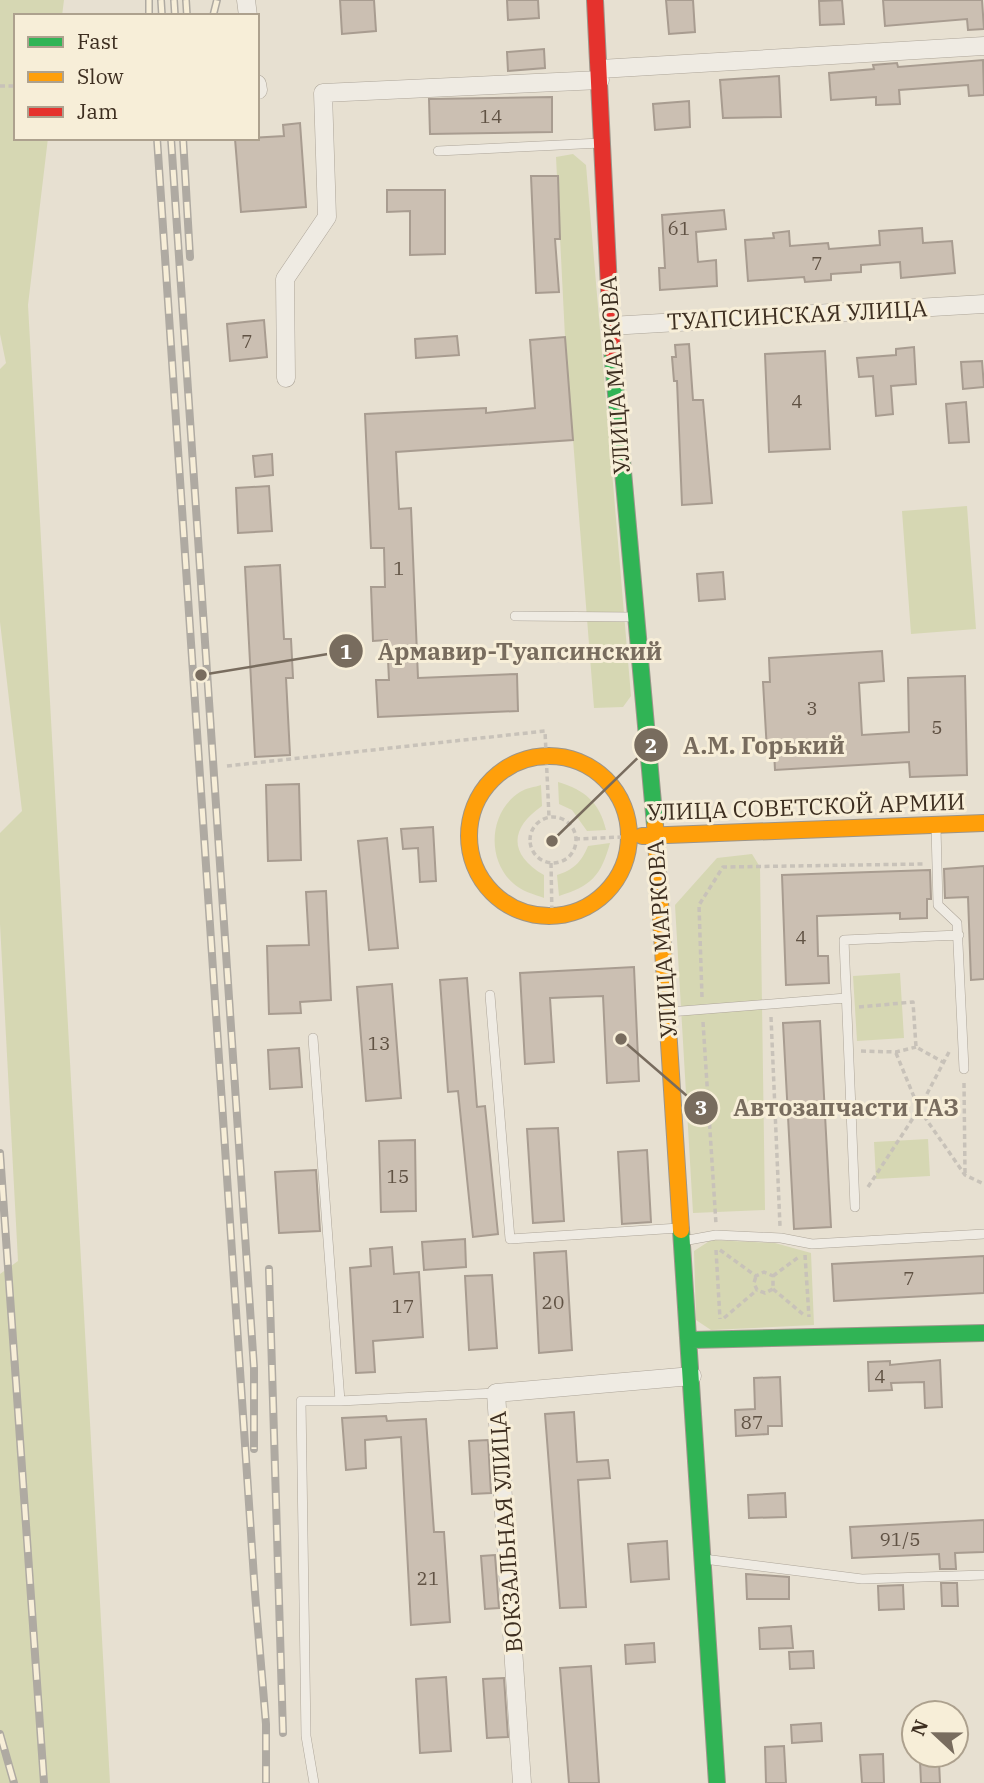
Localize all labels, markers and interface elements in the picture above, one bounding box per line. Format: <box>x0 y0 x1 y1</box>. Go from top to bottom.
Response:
legend <box>14 14 259 140</box>
text: Fast <box>77 27 118 55</box>
text: Slow <box>77 62 124 90</box>
text: Jam <box>77 97 118 125</box>
house number: 14 <box>480 104 502 128</box>
house number: 61 <box>668 216 690 240</box>
house number: 7 <box>811 251 823 275</box>
street label: УЛИЦА МАРКОВА <box>592 275 636 475</box>
street label: ТУАПСИНСКАЯ УЛИЦА <box>666 292 928 336</box>
house number: 7 <box>241 329 253 353</box>
house number: 4 <box>791 389 803 413</box>
house number: 1 <box>393 556 405 580</box>
callout: Армавир-Туапсинский <box>329 629 676 674</box>
text: Армавир-Туапсинский <box>378 635 662 667</box>
text: 1 <box>340 637 352 665</box>
house number: 3 <box>806 696 818 720</box>
house number: 5 <box>931 715 943 739</box>
callout: А.М. Горький <box>634 723 859 768</box>
text: А.М. Горький <box>683 729 845 761</box>
text: 2 <box>645 731 657 759</box>
street label: УЛИЦА СОВЕТСКОЙ АРМИИ <box>646 785 966 827</box>
street label: УЛИЦА МАРКОВА <box>639 839 683 1039</box>
house number: 4 <box>795 925 807 949</box>
house number: 13 <box>368 1031 390 1055</box>
callout: Автозапчасти ГАЗ <box>684 1085 972 1130</box>
text: Автозапчасти ГАЗ <box>733 1091 959 1123</box>
text: 3 <box>695 1093 707 1121</box>
house number: 15 <box>387 1164 409 1188</box>
house number: 7 <box>903 1266 915 1290</box>
house number: 20 <box>542 1290 564 1314</box>
house number: 17 <box>392 1294 414 1318</box>
house number: 4 <box>874 1364 886 1388</box>
street label: ВОКЗАЛЬНАЯ УЛИЦА <box>482 1410 528 1654</box>
house number: 87 <box>741 1410 763 1434</box>
house number: 91/5 <box>879 1527 921 1551</box>
house number: 21 <box>417 1566 439 1590</box>
north arrow <box>900 1699 970 1769</box>
text: N <box>905 1716 933 1739</box>

